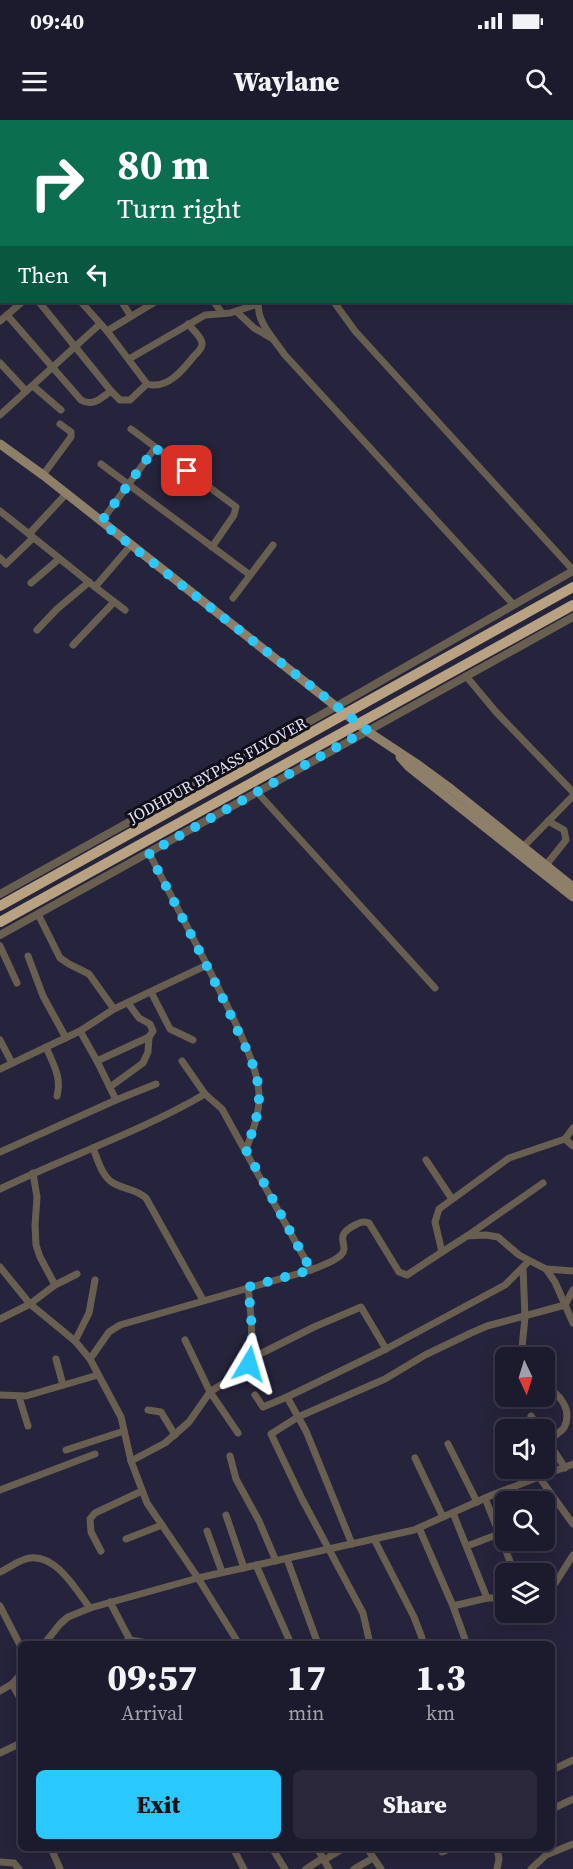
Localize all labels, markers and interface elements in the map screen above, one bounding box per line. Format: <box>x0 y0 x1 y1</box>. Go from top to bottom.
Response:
text: 09:40 <box>30 6 84 36</box>
text: Waylane <box>234 63 339 100</box>
icon: menu <box>18 65 51 98</box>
icon: search <box>522 65 555 98</box>
text: 80 m <box>117 135 210 193</box>
icon: right <box>18 144 96 222</box>
text: Turn right <box>117 190 241 227</box>
icon: left <box>81 258 114 291</box>
text: Then <box>18 260 69 290</box>
pin <box>161 445 212 496</box>
icon: arrive <box>170 454 203 487</box>
street label: JODHPUR BYPASS FLYOVER <box>123 711 311 829</box>
position arrow <box>217 1332 281 1396</box>
north arrow <box>495 1347 555 1407</box>
map controls <box>495 1347 555 1623</box>
button: sound <box>495 1419 555 1479</box>
button: search <box>495 1491 555 1551</box>
button: layers <box>495 1563 555 1623</box>
text: 09:57 <box>107 1653 197 1702</box>
text: 17 <box>286 1653 326 1702</box>
text: 1.3 <box>415 1653 466 1702</box>
text: Arrival <box>121 1699 183 1727</box>
text: min <box>288 1699 324 1727</box>
text: km <box>426 1699 455 1727</box>
button: Exit <box>36 1770 281 1839</box>
button: Share <box>293 1770 537 1839</box>

